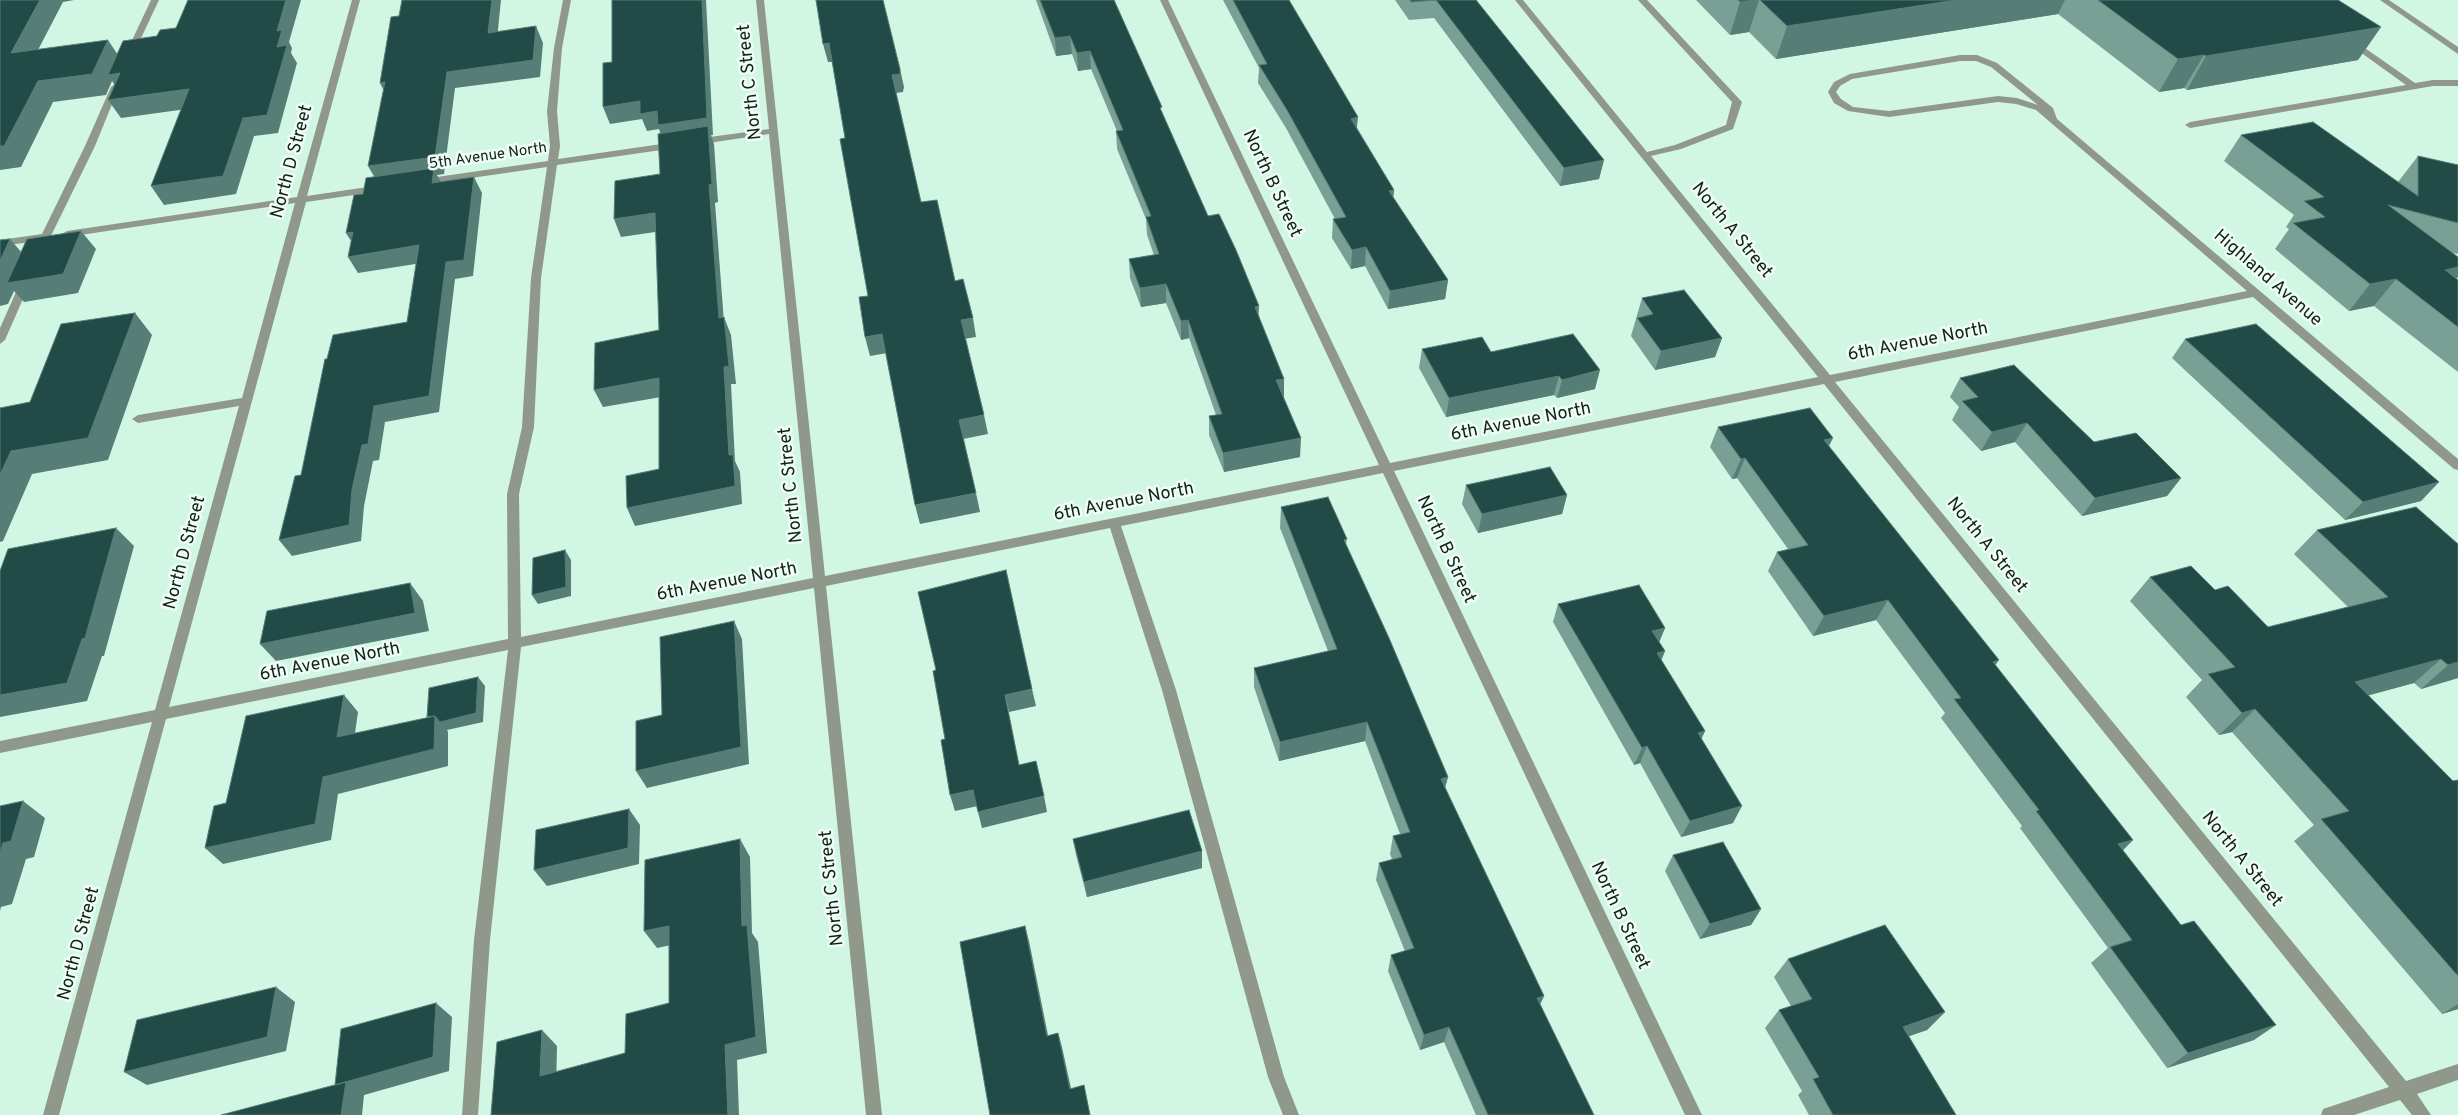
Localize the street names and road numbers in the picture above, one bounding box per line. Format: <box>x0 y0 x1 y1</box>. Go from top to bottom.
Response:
street label: North C Street <box>734 23 768 141</box>
street label: North D Street <box>267 103 319 221</box>
street label: North B Street <box>1237 127 1305 241</box>
street label: 5th Avenue North <box>428 140 548 174</box>
street label: North A Street <box>1686 179 1776 283</box>
street label: Highland Avenue <box>2208 226 2326 332</box>
street label: 6th Avenue North <box>1846 319 1990 367</box>
street label: 6th Avenue North <box>1449 399 1593 447</box>
street label: North C Street <box>775 426 809 544</box>
street label: 6th Avenue North <box>1052 479 1196 527</box>
street label: North B Street <box>1411 493 1479 607</box>
street label: North D Street <box>160 494 212 612</box>
street label: North A Street <box>1941 494 2031 598</box>
street label: 6th Avenue North <box>655 559 799 607</box>
street label: 6th Avenue North <box>258 639 402 687</box>
street label: North A Street <box>2196 808 2286 912</box>
street label: North C Street <box>816 829 850 947</box>
street label: North B Street <box>1585 859 1653 973</box>
street label: North D Street <box>54 885 106 1003</box>

